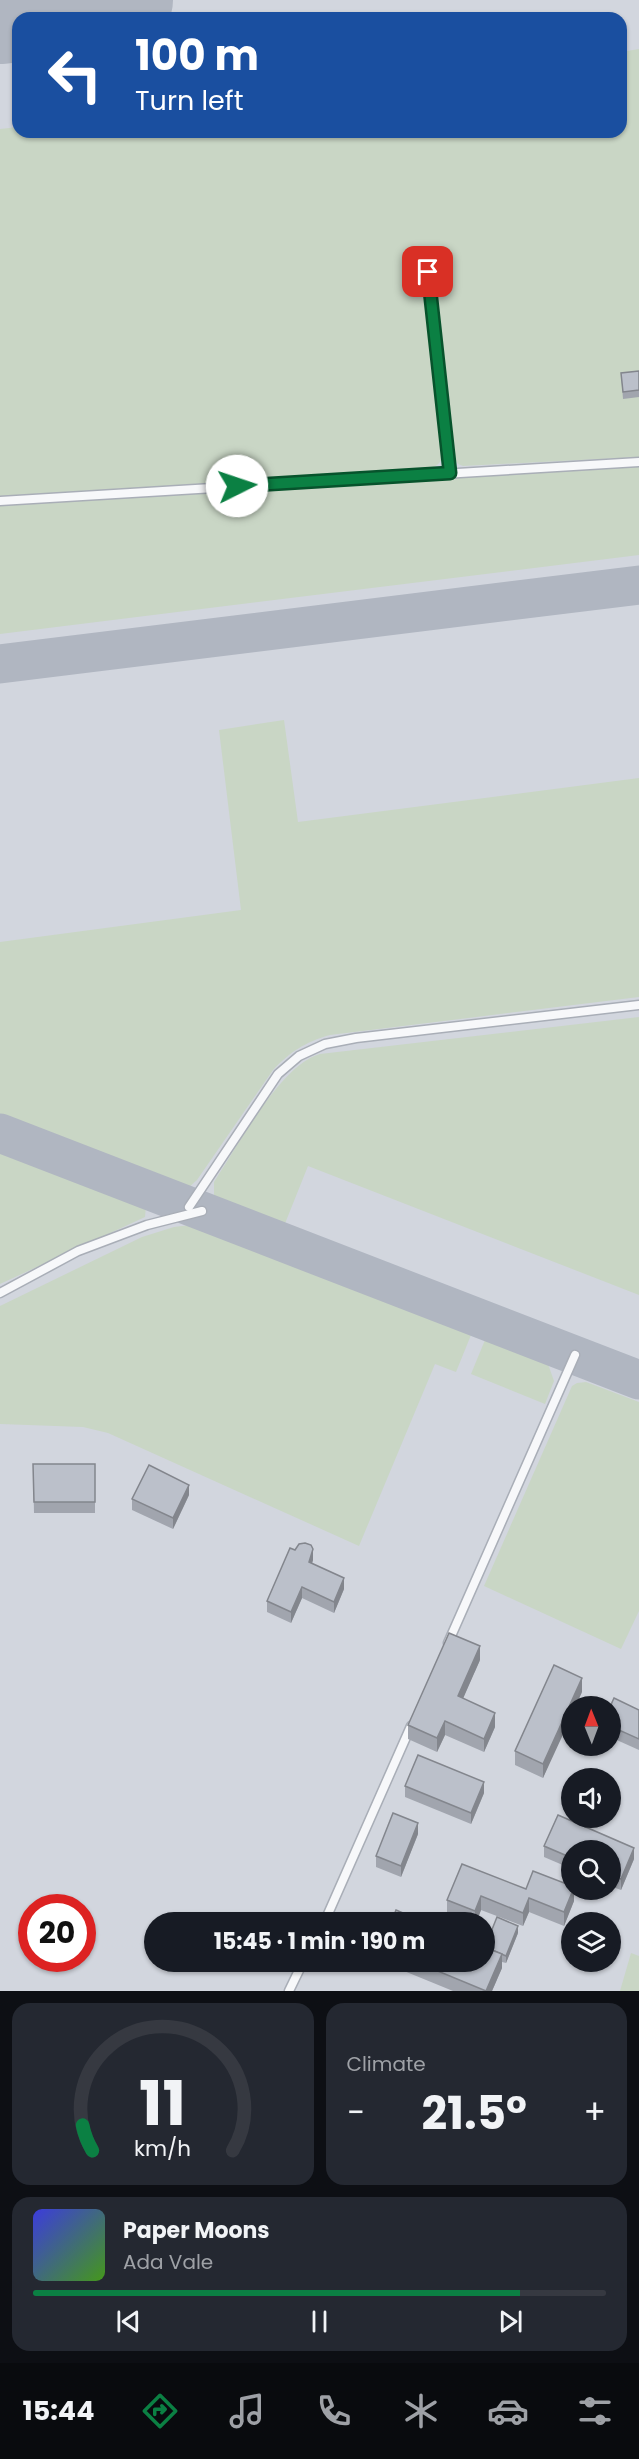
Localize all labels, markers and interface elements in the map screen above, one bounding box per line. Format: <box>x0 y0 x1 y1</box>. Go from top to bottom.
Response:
text: 100 m <box>135 26 259 85</box>
icon: left <box>36 36 114 114</box>
text: Turn left <box>135 82 244 119</box>
pin <box>402 246 453 297</box>
icon: arrive <box>411 255 444 288</box>
position arrow <box>205 454 269 518</box>
north arrow <box>561 1696 621 1756</box>
map controls <box>561 1696 621 1972</box>
button: sound <box>561 1768 621 1828</box>
button: search <box>561 1840 621 1900</box>
speed limit sign: 20 <box>18 1894 96 1972</box>
button: layers <box>561 1912 621 1972</box>
text: 15:45 · 1 min · 190 m <box>214 1926 425 1957</box>
text: Climate <box>347 2050 426 2078</box>
text: 11 <box>139 2059 186 2147</box>
text: 21.5° <box>421 2082 527 2145</box>
text: − <box>347 2089 365 2136</box>
text: + <box>583 2089 606 2136</box>
text: km/h <box>134 2133 191 2164</box>
text: Paper Moons <box>123 2215 270 2246</box>
text: Ada Vale <box>123 2248 213 2276</box>
icon: previous <box>112 2305 145 2338</box>
icon: pause <box>303 2305 336 2338</box>
icon: next <box>494 2305 527 2338</box>
icon: directions <box>139 2390 181 2432</box>
icon: music <box>226 2390 268 2432</box>
icon: phone <box>313 2390 355 2432</box>
icon: climate <box>400 2390 442 2432</box>
icon: car <box>487 2390 529 2432</box>
icon: filters <box>574 2390 616 2432</box>
text: 15:44 <box>23 2392 94 2429</box>

